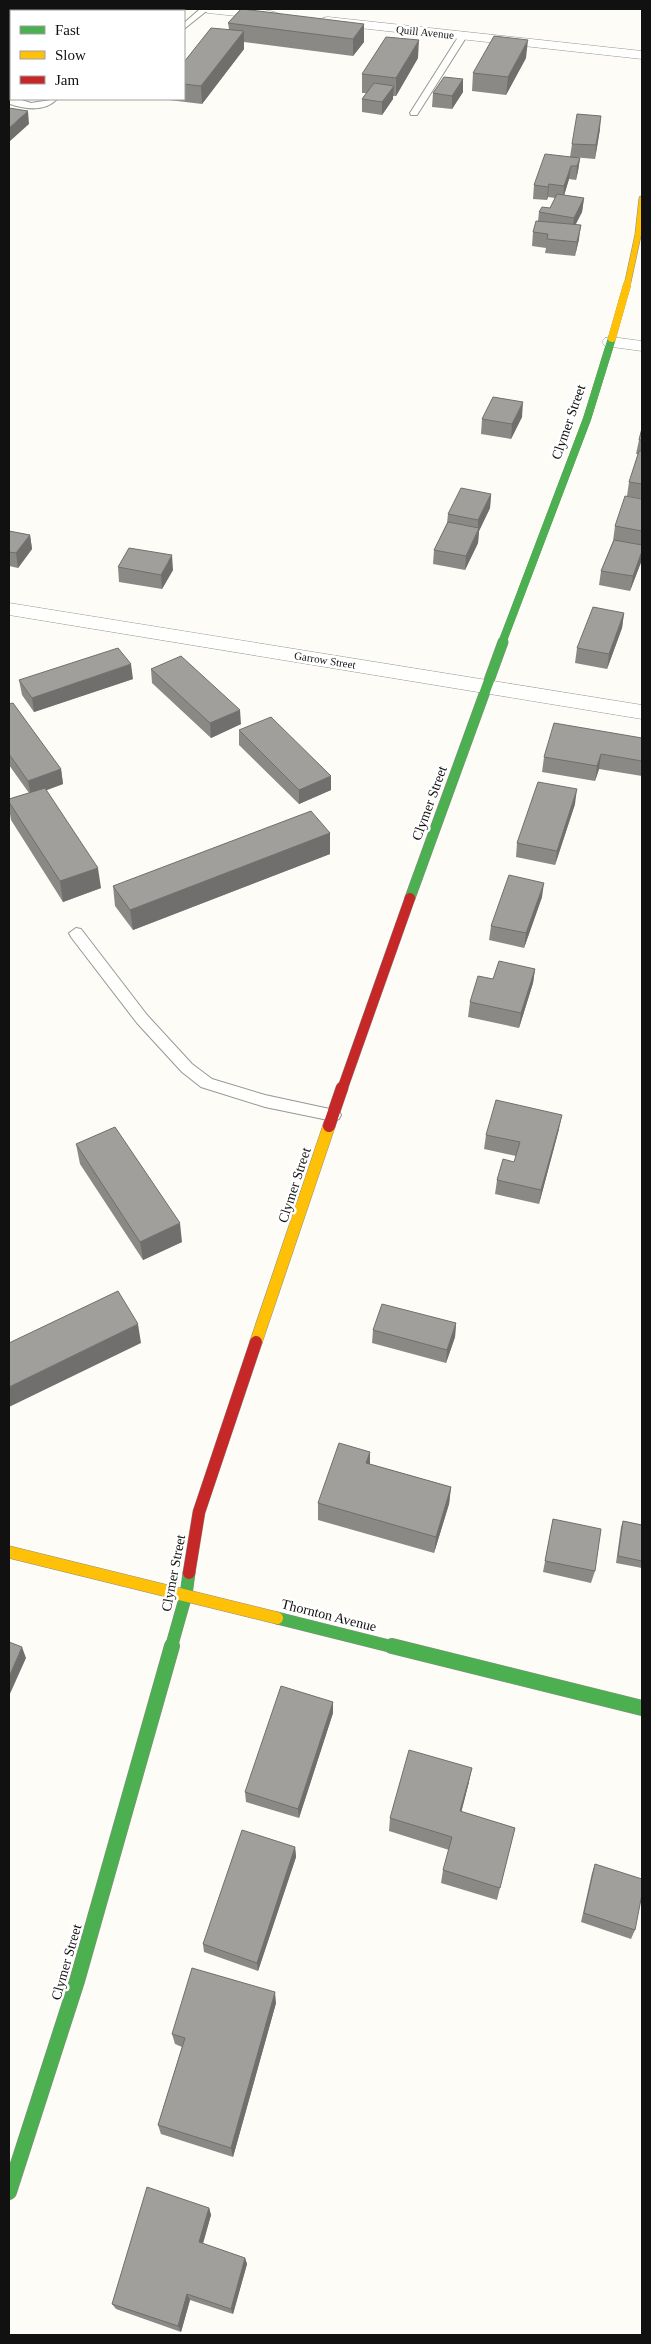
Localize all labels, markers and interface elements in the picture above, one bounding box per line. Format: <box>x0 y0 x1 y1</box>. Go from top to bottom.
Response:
legend <box>10 10 185 100</box>
text: Fast <box>55 22 81 38</box>
street label: Quill Avenue <box>395 23 455 41</box>
text: Slow <box>55 47 86 63</box>
text: Jam <box>55 72 79 88</box>
street label: Clymer Street <box>549 383 588 462</box>
street label: Garrow Street <box>293 649 357 671</box>
street label: Clymer Street <box>409 764 450 842</box>
street label: Clymer Street <box>275 1146 314 1225</box>
street label: Clymer Street <box>159 1533 188 1613</box>
street label: Thornton Avenue <box>280 1596 378 1635</box>
street label: Clymer Street <box>48 1922 84 2002</box>

